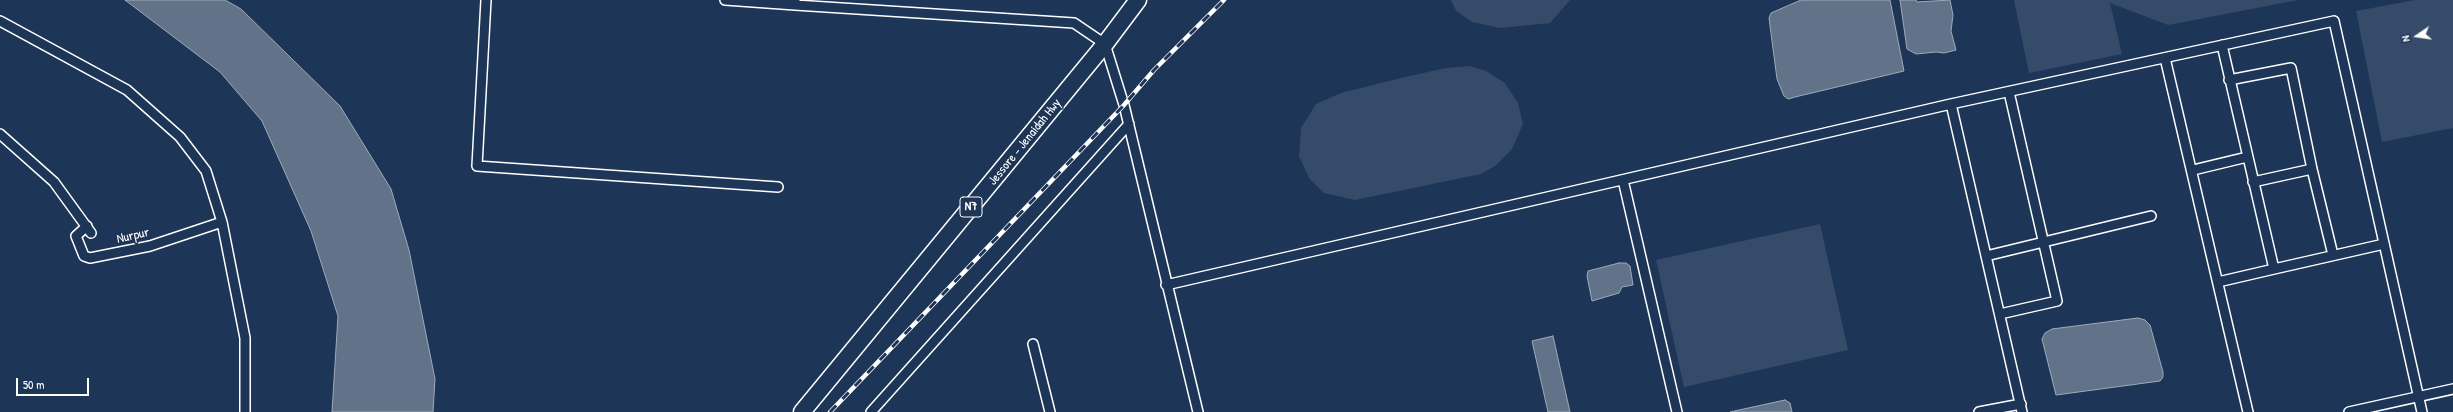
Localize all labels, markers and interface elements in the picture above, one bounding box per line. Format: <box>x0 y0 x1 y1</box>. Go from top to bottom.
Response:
north arrow <box>2397 16 2437 56</box>
text: N <box>2398 34 2413 43</box>
street label: Jessore - Jenaidah Hwy <box>985 96 1065 188</box>
road number: N7 <box>960 197 982 217</box>
street label: Nurpur <box>115 225 151 247</box>
scale bar <box>18 370 91 396</box>
text: 50 m <box>23 376 44 393</box>

